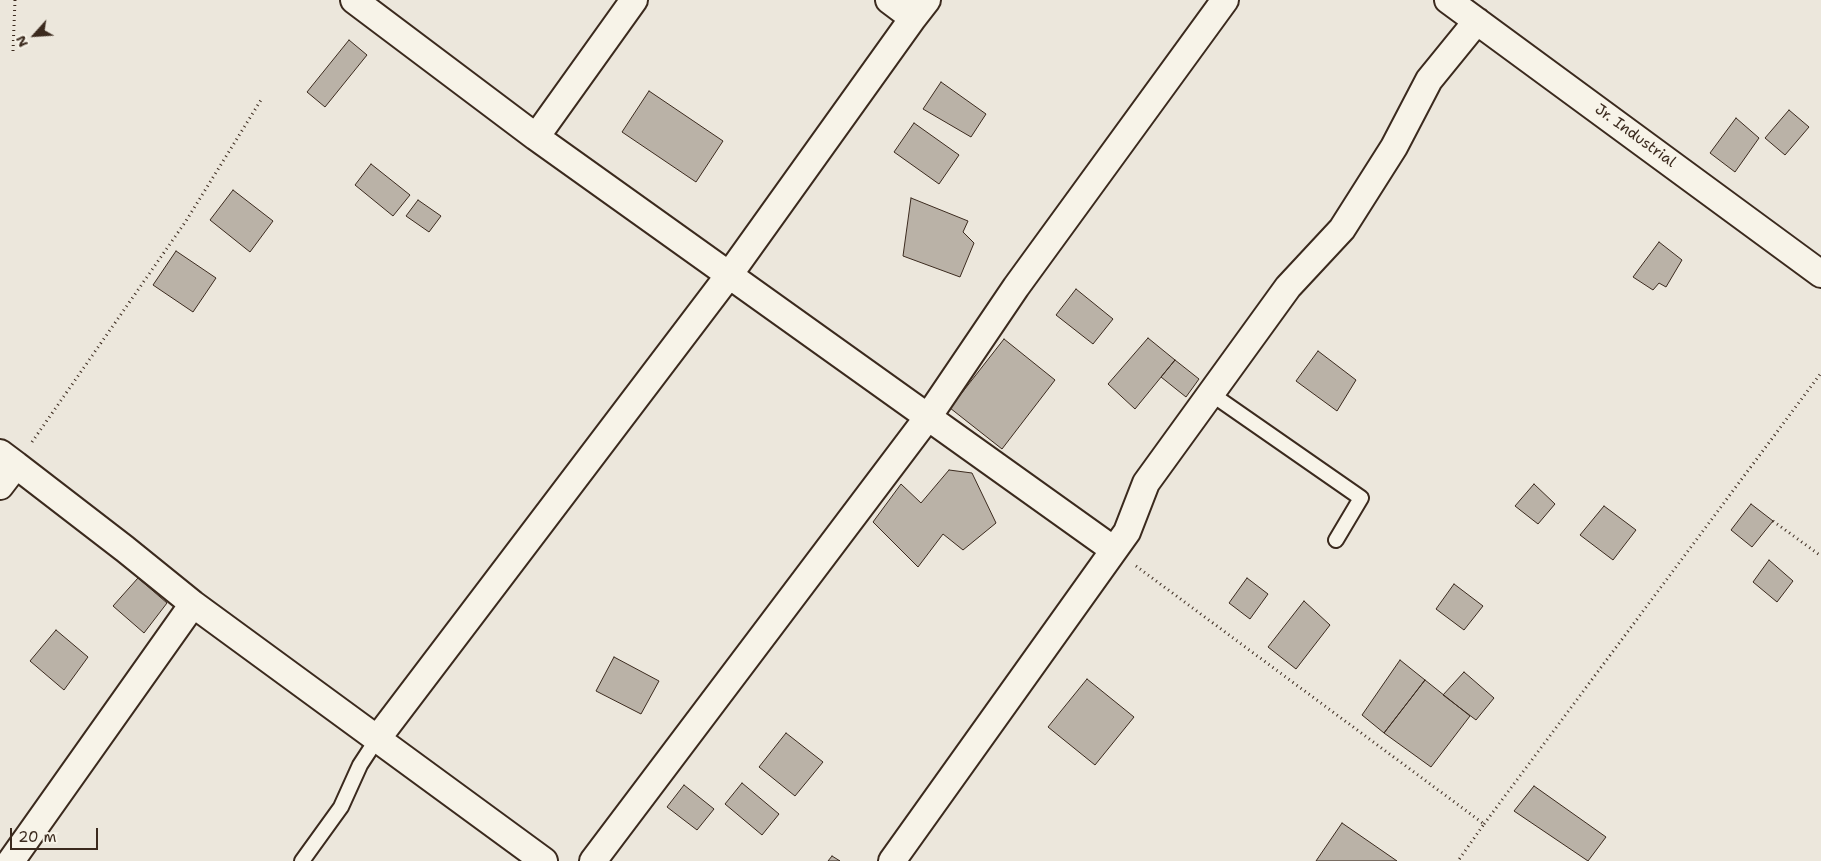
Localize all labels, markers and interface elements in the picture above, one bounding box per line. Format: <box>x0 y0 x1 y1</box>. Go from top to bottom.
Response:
north arrow <box>10 10 60 60</box>
text: N <box>11 33 32 51</box>
street label: Jr. Industrial <box>1591 101 1679 171</box>
scale bar <box>12 818 100 850</box>
text: 20 m <box>18 827 57 847</box>

